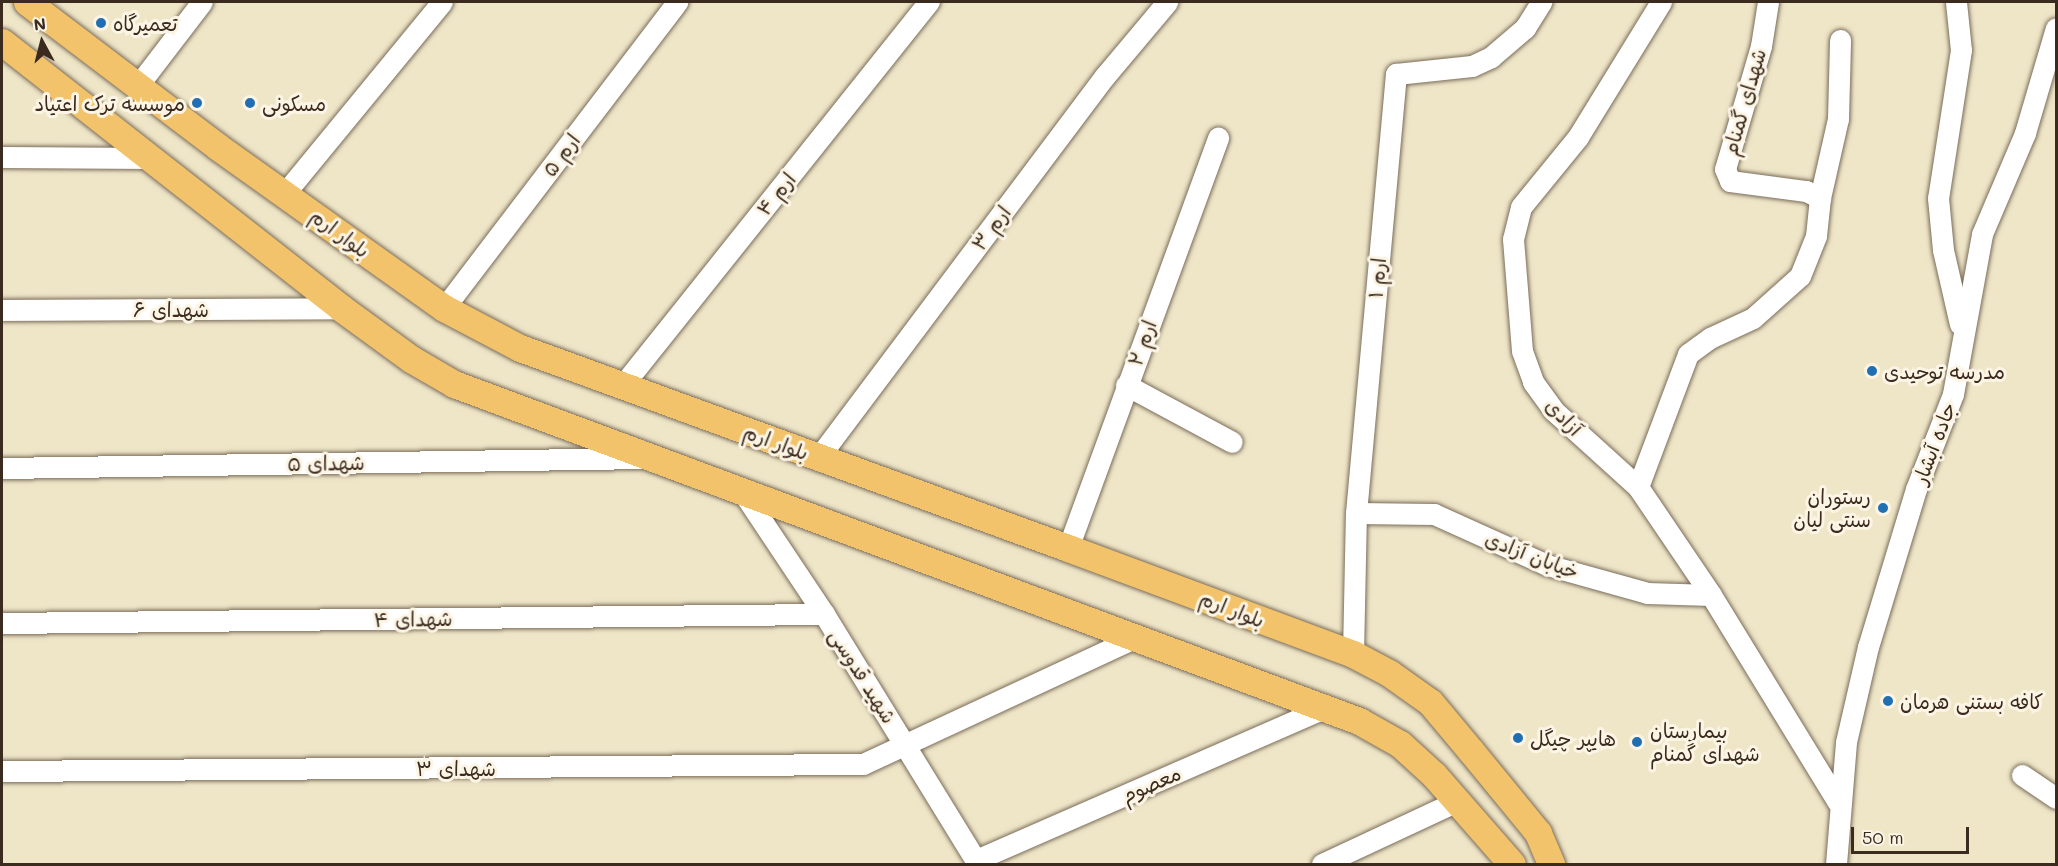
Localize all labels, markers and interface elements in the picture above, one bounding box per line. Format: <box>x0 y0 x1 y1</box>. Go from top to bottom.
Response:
place label: تعمیرگاه <box>113 11 177 35</box>
north arrow <box>12 12 72 72</box>
text: N <box>32 12 47 35</box>
marker: تعمیرگاه <box>94 16 108 30</box>
street label: شهدای گمنام <box>1717 46 1771 158</box>
place label: موسسه ترک اعتیاد <box>34 91 185 115</box>
place label: مسکونی <box>262 91 326 115</box>
marker: موسسه ترک اعتیاد <box>190 96 204 110</box>
marker: مسکونی <box>243 96 257 110</box>
street label: ارم ۵ <box>537 129 585 181</box>
street label: ارم ۴ <box>751 168 801 220</box>
street label: ارم ۳ <box>966 201 1016 255</box>
street label: بلوار ارم <box>306 204 374 262</box>
street label: ارم ۱ <box>1363 257 1391 299</box>
street label: شهدای ۶ <box>133 297 209 321</box>
street label: ارم ۲ <box>1123 317 1161 369</box>
place label: مدرسه توحیدی <box>1884 359 2005 383</box>
marker: مدرسه توحیدی <box>1865 364 1879 378</box>
street label: آزادی <box>1541 393 1587 441</box>
street label: جاده آبشار <box>1907 399 1961 487</box>
street label: بلوار ارم <box>740 419 812 465</box>
street label: شهدای ۵ <box>287 450 365 476</box>
place label: رستوران سنتی لیان <box>1793 484 1871 531</box>
marker: رستوران سنتی لیان <box>1876 501 1890 515</box>
street label: خیابان آزادی <box>1482 526 1582 584</box>
street label: بلوار ارم <box>1196 586 1268 632</box>
street label: شهدای ۴ <box>373 606 453 632</box>
street label: شهید قدوسی <box>825 624 901 728</box>
place label: کافه بستنی هرمان <box>1900 689 2043 713</box>
marker: کافه بستنی هرمان <box>1881 694 1895 708</box>
place label: بیمارستان شهدای گمنام <box>1650 718 1760 765</box>
place label: هایپر چیگل <box>1530 726 1616 750</box>
marker: هایپر چیگل <box>1511 731 1525 745</box>
marker: بیمارستان شهدای گمنام <box>1628 733 1646 751</box>
street label: شهدای ۳ <box>416 756 496 780</box>
street label: معصوم <box>1118 760 1184 808</box>
scale bar <box>1854 815 1972 853</box>
text: 50 m <box>1862 825 1904 849</box>

